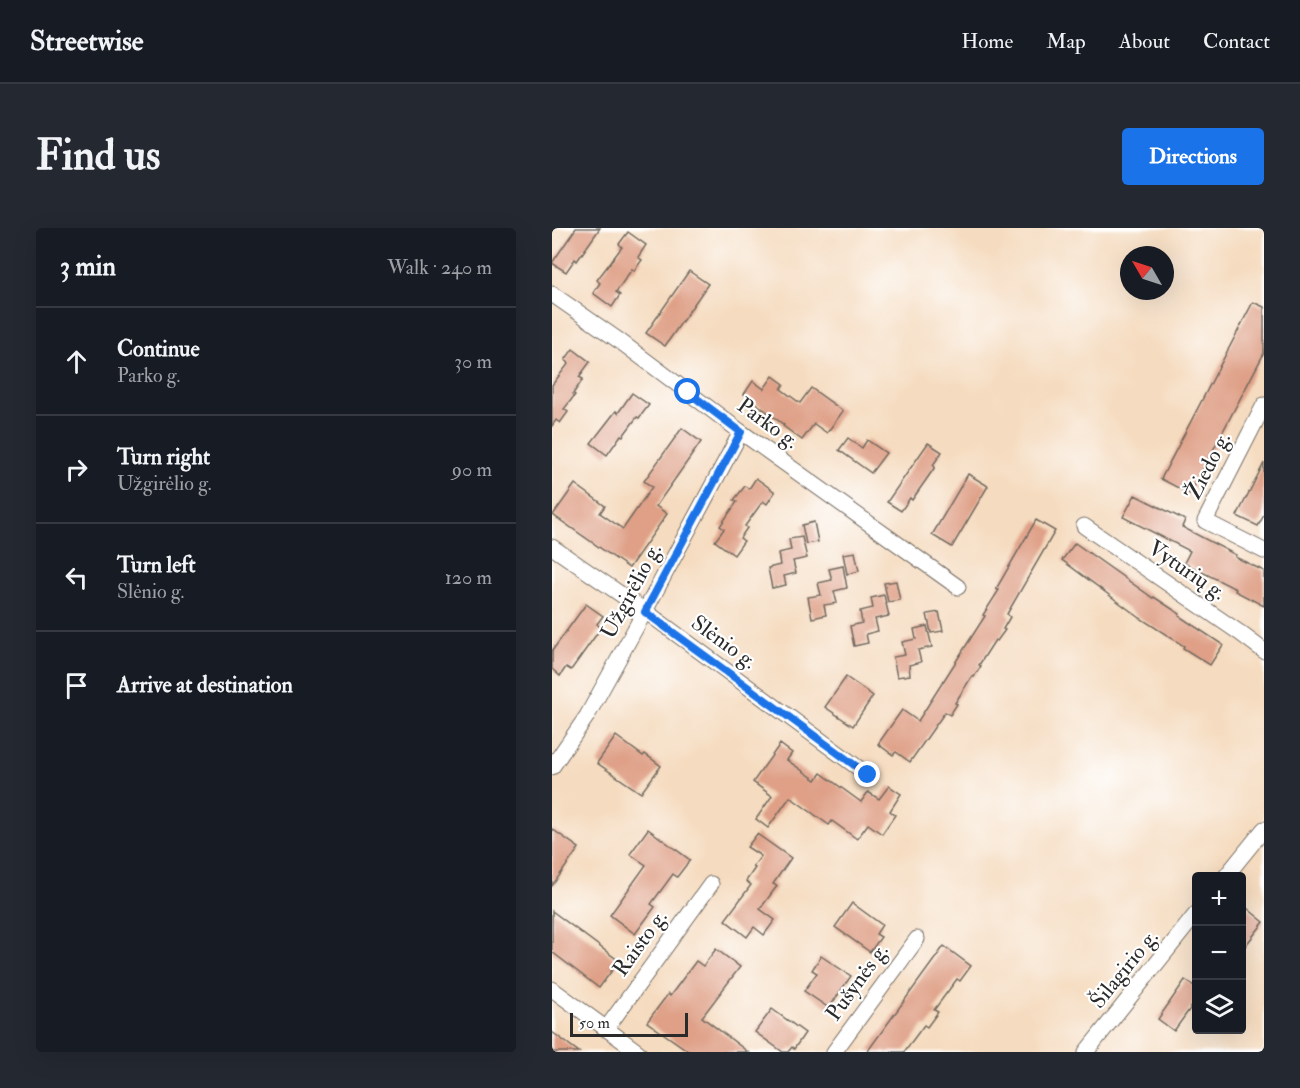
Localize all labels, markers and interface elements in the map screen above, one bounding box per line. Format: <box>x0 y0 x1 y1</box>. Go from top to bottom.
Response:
text: Streetwise <box>30 24 144 59</box>
text: Home <box>961 28 1013 55</box>
text: Map <box>1046 28 1086 55</box>
text: About <box>1119 28 1170 55</box>
text: Contact <box>1203 28 1270 55</box>
button: Directions <box>1122 128 1264 185</box>
text: Find us <box>36 130 160 182</box>
north arrow <box>1120 246 1174 300</box>
text: 3 min <box>60 251 116 283</box>
text: Walk · 240 m <box>387 255 492 280</box>
text: Continue <box>117 335 200 363</box>
icon: ahead <box>60 345 93 378</box>
text: 30 m <box>454 349 492 374</box>
text: Parko g. <box>117 363 180 388</box>
route start <box>674 378 700 404</box>
street label: Parko g. <box>732 391 804 455</box>
street label: Žiedo g. <box>1178 427 1237 505</box>
text: Turn right <box>117 443 210 471</box>
icon: right <box>60 453 93 486</box>
text: 90 m <box>452 457 492 482</box>
text: Užgirėlio g. <box>117 471 212 496</box>
street label: Vyturių g. <box>1143 534 1231 606</box>
street label: Užgirėlio g. <box>594 538 668 644</box>
text: Turn left <box>117 551 196 579</box>
icon: left <box>60 561 93 594</box>
text: 120 m <box>445 565 492 590</box>
text: Slėnio g. <box>117 579 185 604</box>
street label: Slėnio g. <box>686 609 762 675</box>
icon: arrive <box>60 669 93 702</box>
text: Arrive at destination <box>117 671 293 699</box>
route end <box>854 761 880 787</box>
map controls <box>1192 872 1246 1034</box>
button: + <box>1192 872 1246 926</box>
street label: Raisto g. <box>607 904 673 982</box>
street label: Šilagirio g. <box>1083 923 1164 1014</box>
button: − <box>1192 926 1246 980</box>
street label: Pušynės g. <box>819 938 895 1026</box>
button: layers <box>1192 980 1246 1034</box>
scale bar <box>570 1010 688 1038</box>
text: 50 m <box>579 1013 610 1033</box>

